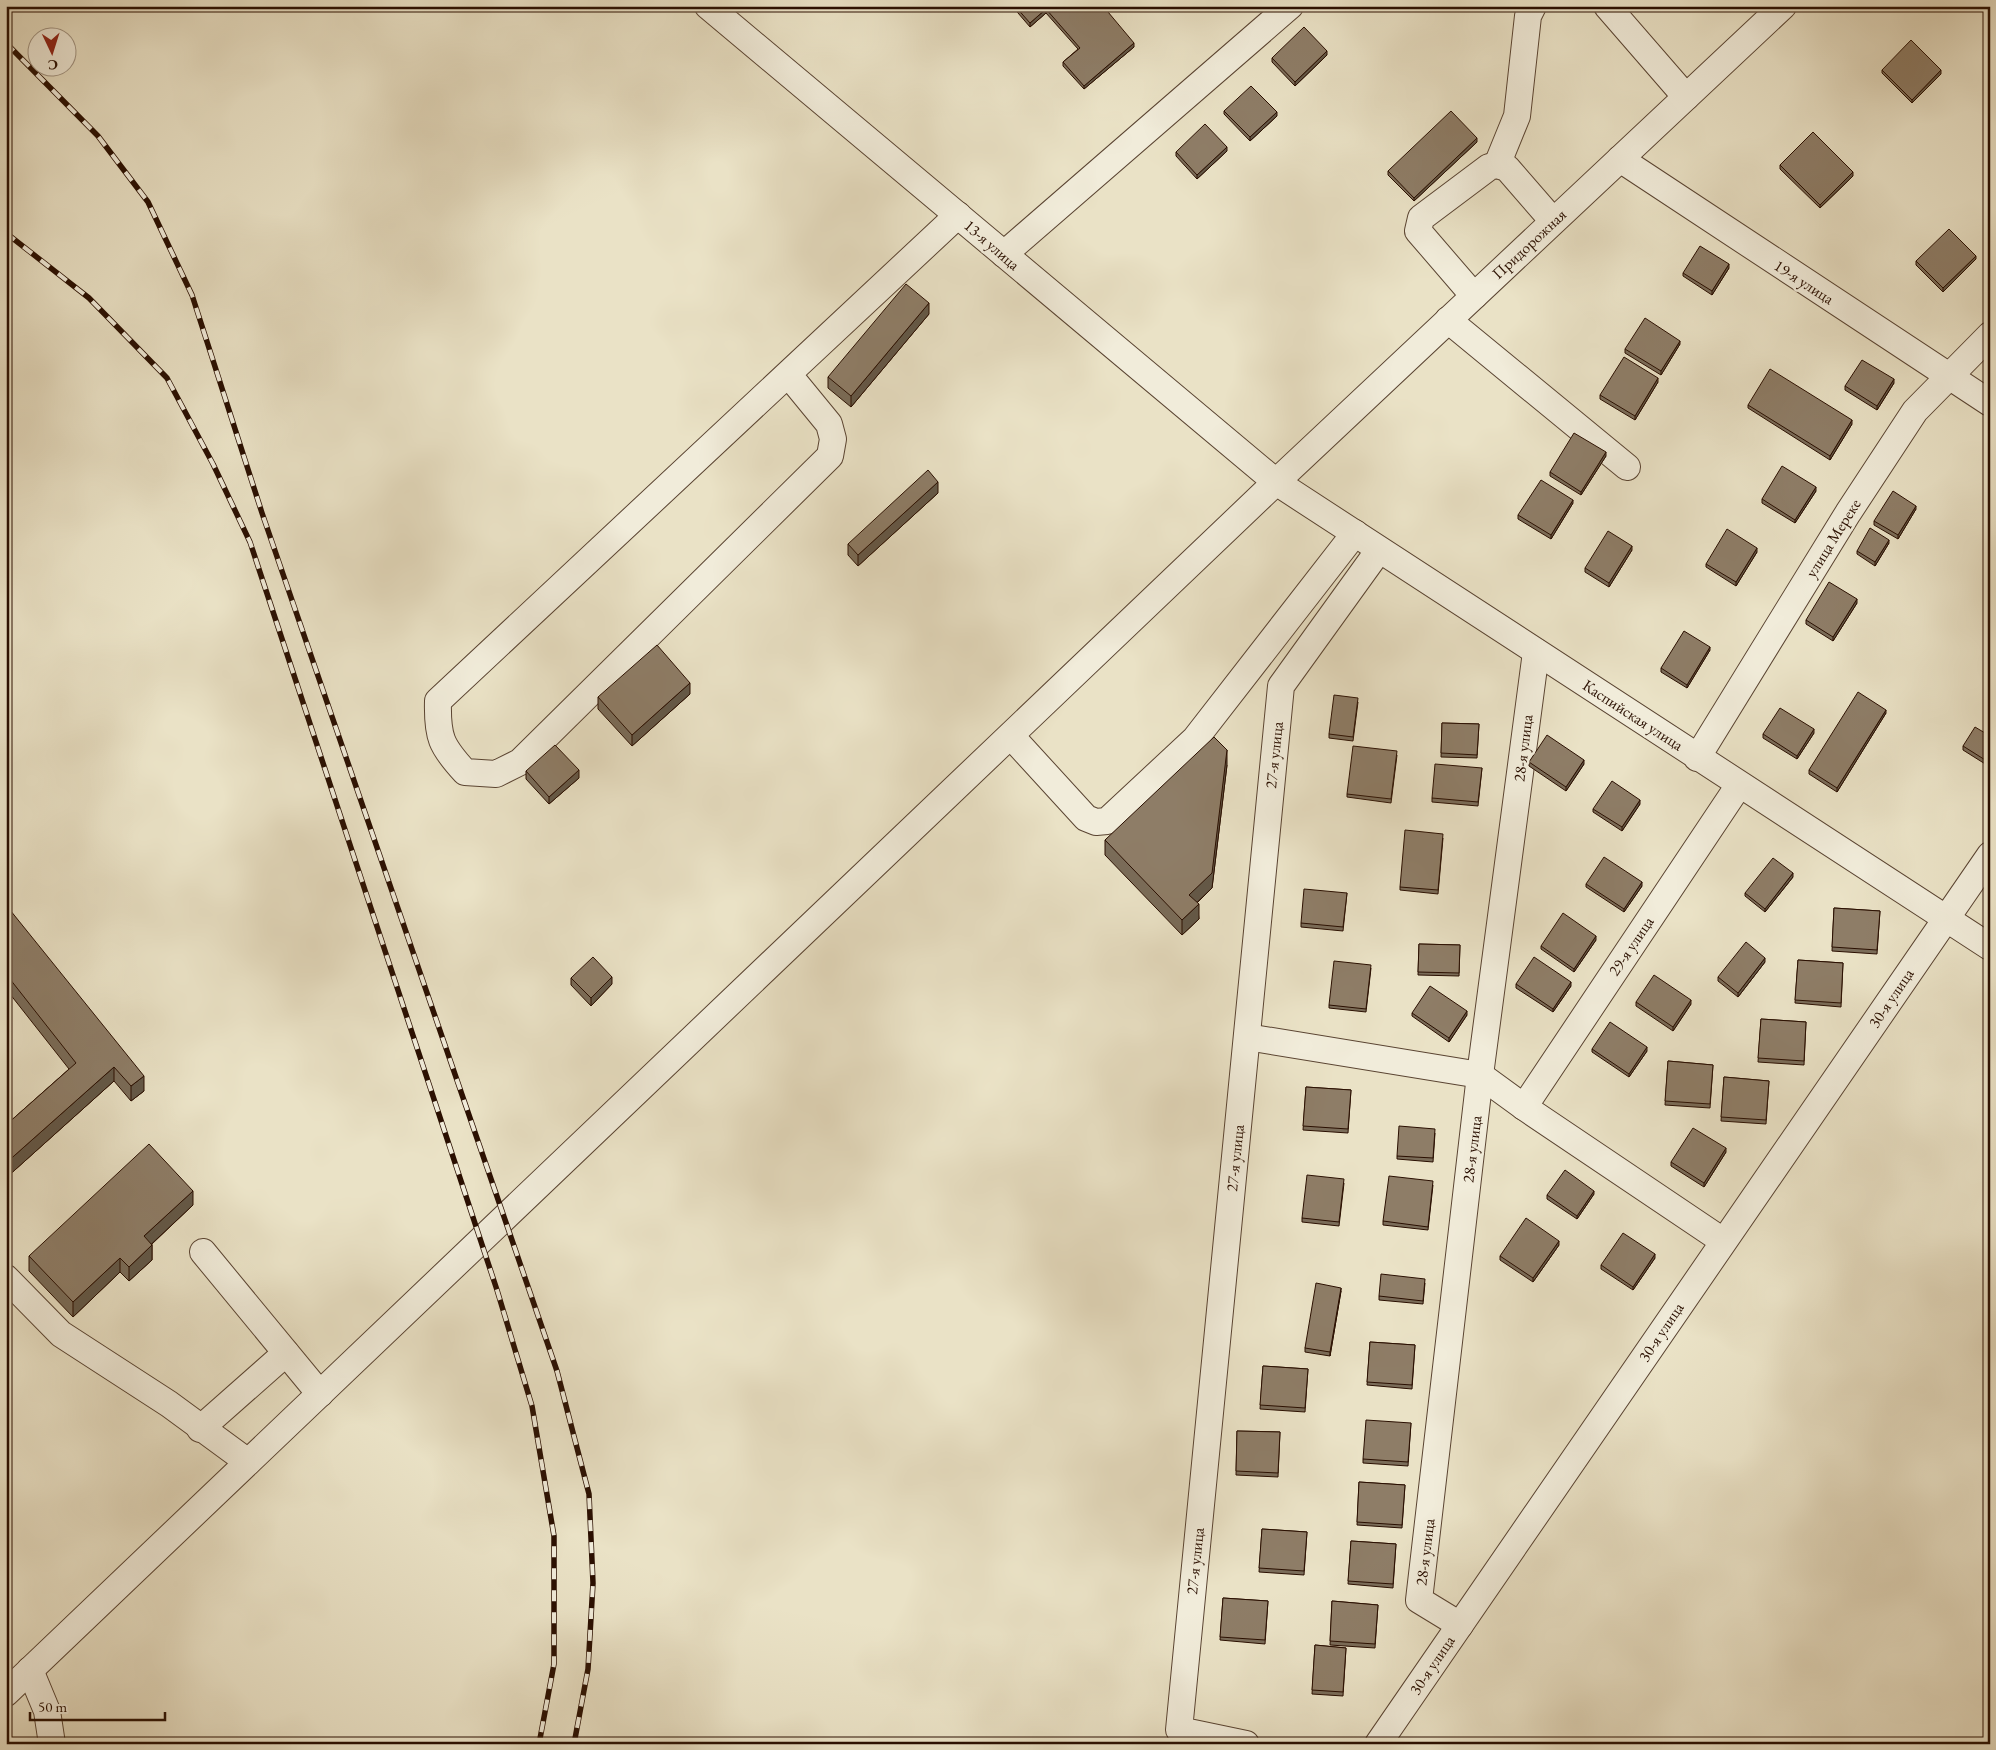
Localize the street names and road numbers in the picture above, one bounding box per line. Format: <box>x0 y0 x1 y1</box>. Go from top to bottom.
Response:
street label: Придорожная <box>1487 204 1571 284</box>
street label: 13-я улица <box>960 215 1025 275</box>
street label: 19-я улица <box>1770 255 1839 310</box>
street label: улица Мереке <box>1801 495 1865 581</box>
street label: Каспийская улица <box>1579 675 1688 756</box>
street label: 28-я улица <box>1508 713 1538 783</box>
street label: 27-я улица <box>1260 720 1288 790</box>
street label: 29-я улица <box>1603 912 1659 980</box>
street label: 30-я улица <box>1863 964 1919 1032</box>
street label: 28-я улица <box>1457 1114 1487 1184</box>
street label: 27-я улица <box>1221 1123 1249 1193</box>
street label: 30-я улица <box>1633 1298 1689 1366</box>
street label: 28-я улица <box>1410 1517 1440 1587</box>
street label: 27-я улица <box>1181 1526 1209 1596</box>
street label: 30-я улица <box>1404 1631 1460 1699</box>

